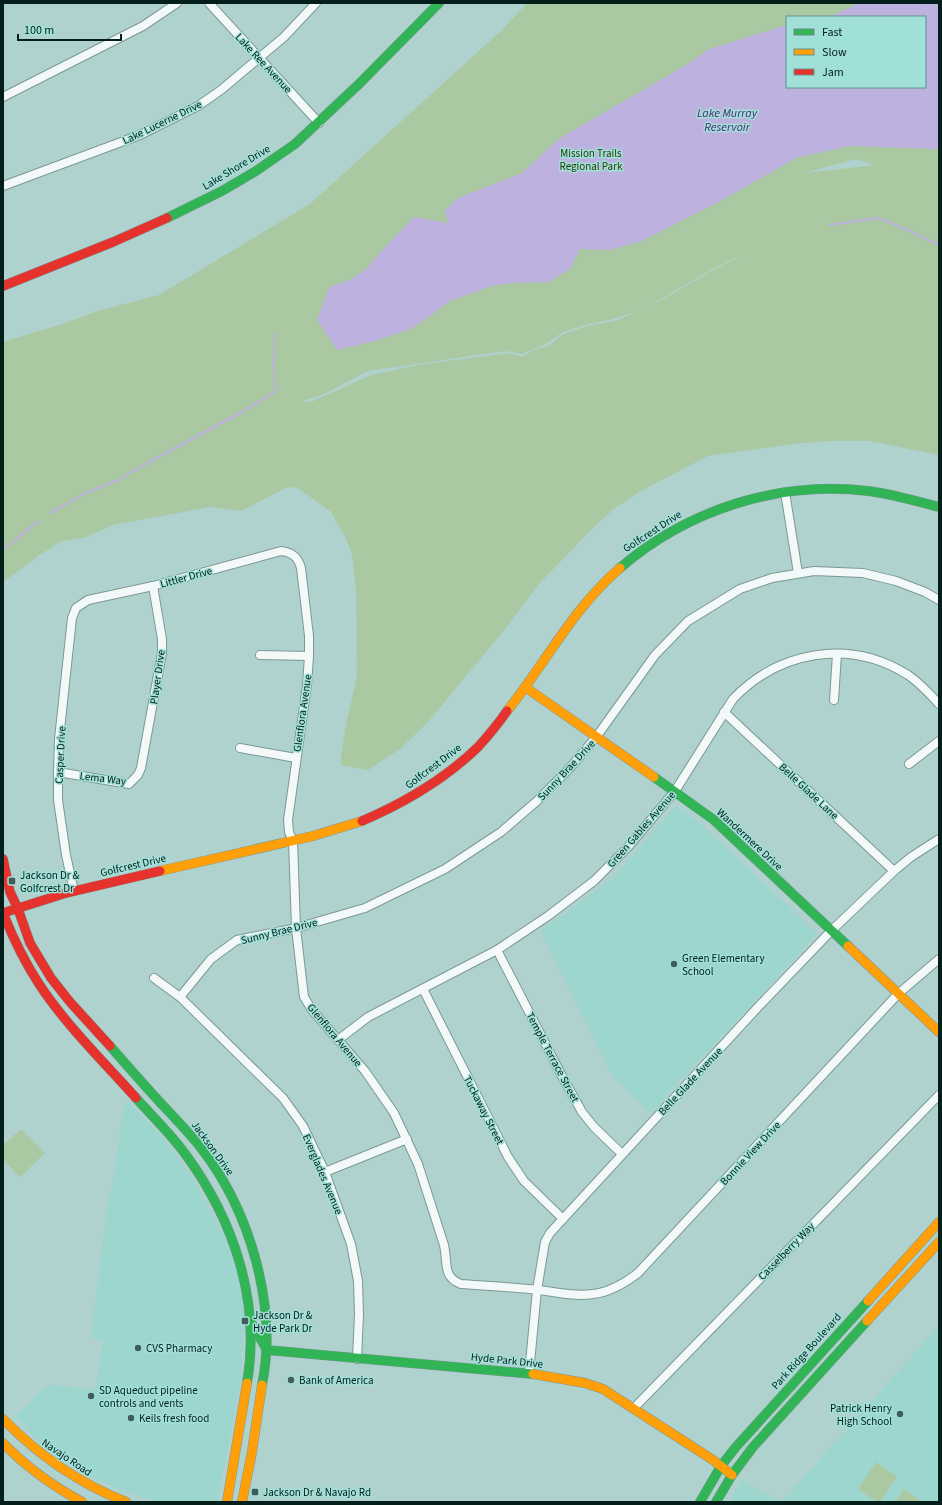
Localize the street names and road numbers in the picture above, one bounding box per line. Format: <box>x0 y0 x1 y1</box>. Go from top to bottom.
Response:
street label: Lake Ree Avenue <box>232 30 296 97</box>
street label: Lake Lucerne Drive <box>120 96 205 148</box>
street label: Lake Shore Drive <box>199 141 274 194</box>
street label: Golfcrest Drive <box>620 507 685 556</box>
street label: Littler Drive <box>158 563 214 592</box>
street label: Player Drive <box>146 648 169 705</box>
street label: Glenflora Avenue <box>290 673 315 753</box>
street label: Casper Drive <box>51 725 70 784</box>
street label: Sunny Brae Drive <box>534 736 599 804</box>
street label: Golfcrest Drive <box>402 740 465 793</box>
street label: Belle Glade Lane <box>776 760 842 823</box>
street label: Lema Way <box>79 768 127 789</box>
street label: Green Gables Avenue <box>604 787 679 871</box>
street label: Wandermere Drive <box>713 805 786 874</box>
street label: Golfcrest Drive <box>99 851 168 880</box>
street label: Sunny Brae Drive <box>239 915 319 948</box>
street label: Glenflora Avenue <box>304 1001 366 1071</box>
street label: Temple Terrace Street <box>522 1010 583 1105</box>
street label: Belle Glade Avenue <box>655 1044 726 1119</box>
street label: Tuckaway Street <box>460 1073 508 1148</box>
street label: Jackson Drive <box>188 1118 238 1179</box>
street label: Bonnie View Drive <box>717 1118 784 1189</box>
street label: Everglades Avenue <box>299 1132 346 1217</box>
street label: Casselberry Way <box>755 1219 818 1284</box>
street label: Park Ridge Boulevard <box>768 1310 845 1393</box>
street label: Hyde Park Drive <box>470 1349 544 1372</box>
street label: Navajo Road <box>39 1435 95 1480</box>

